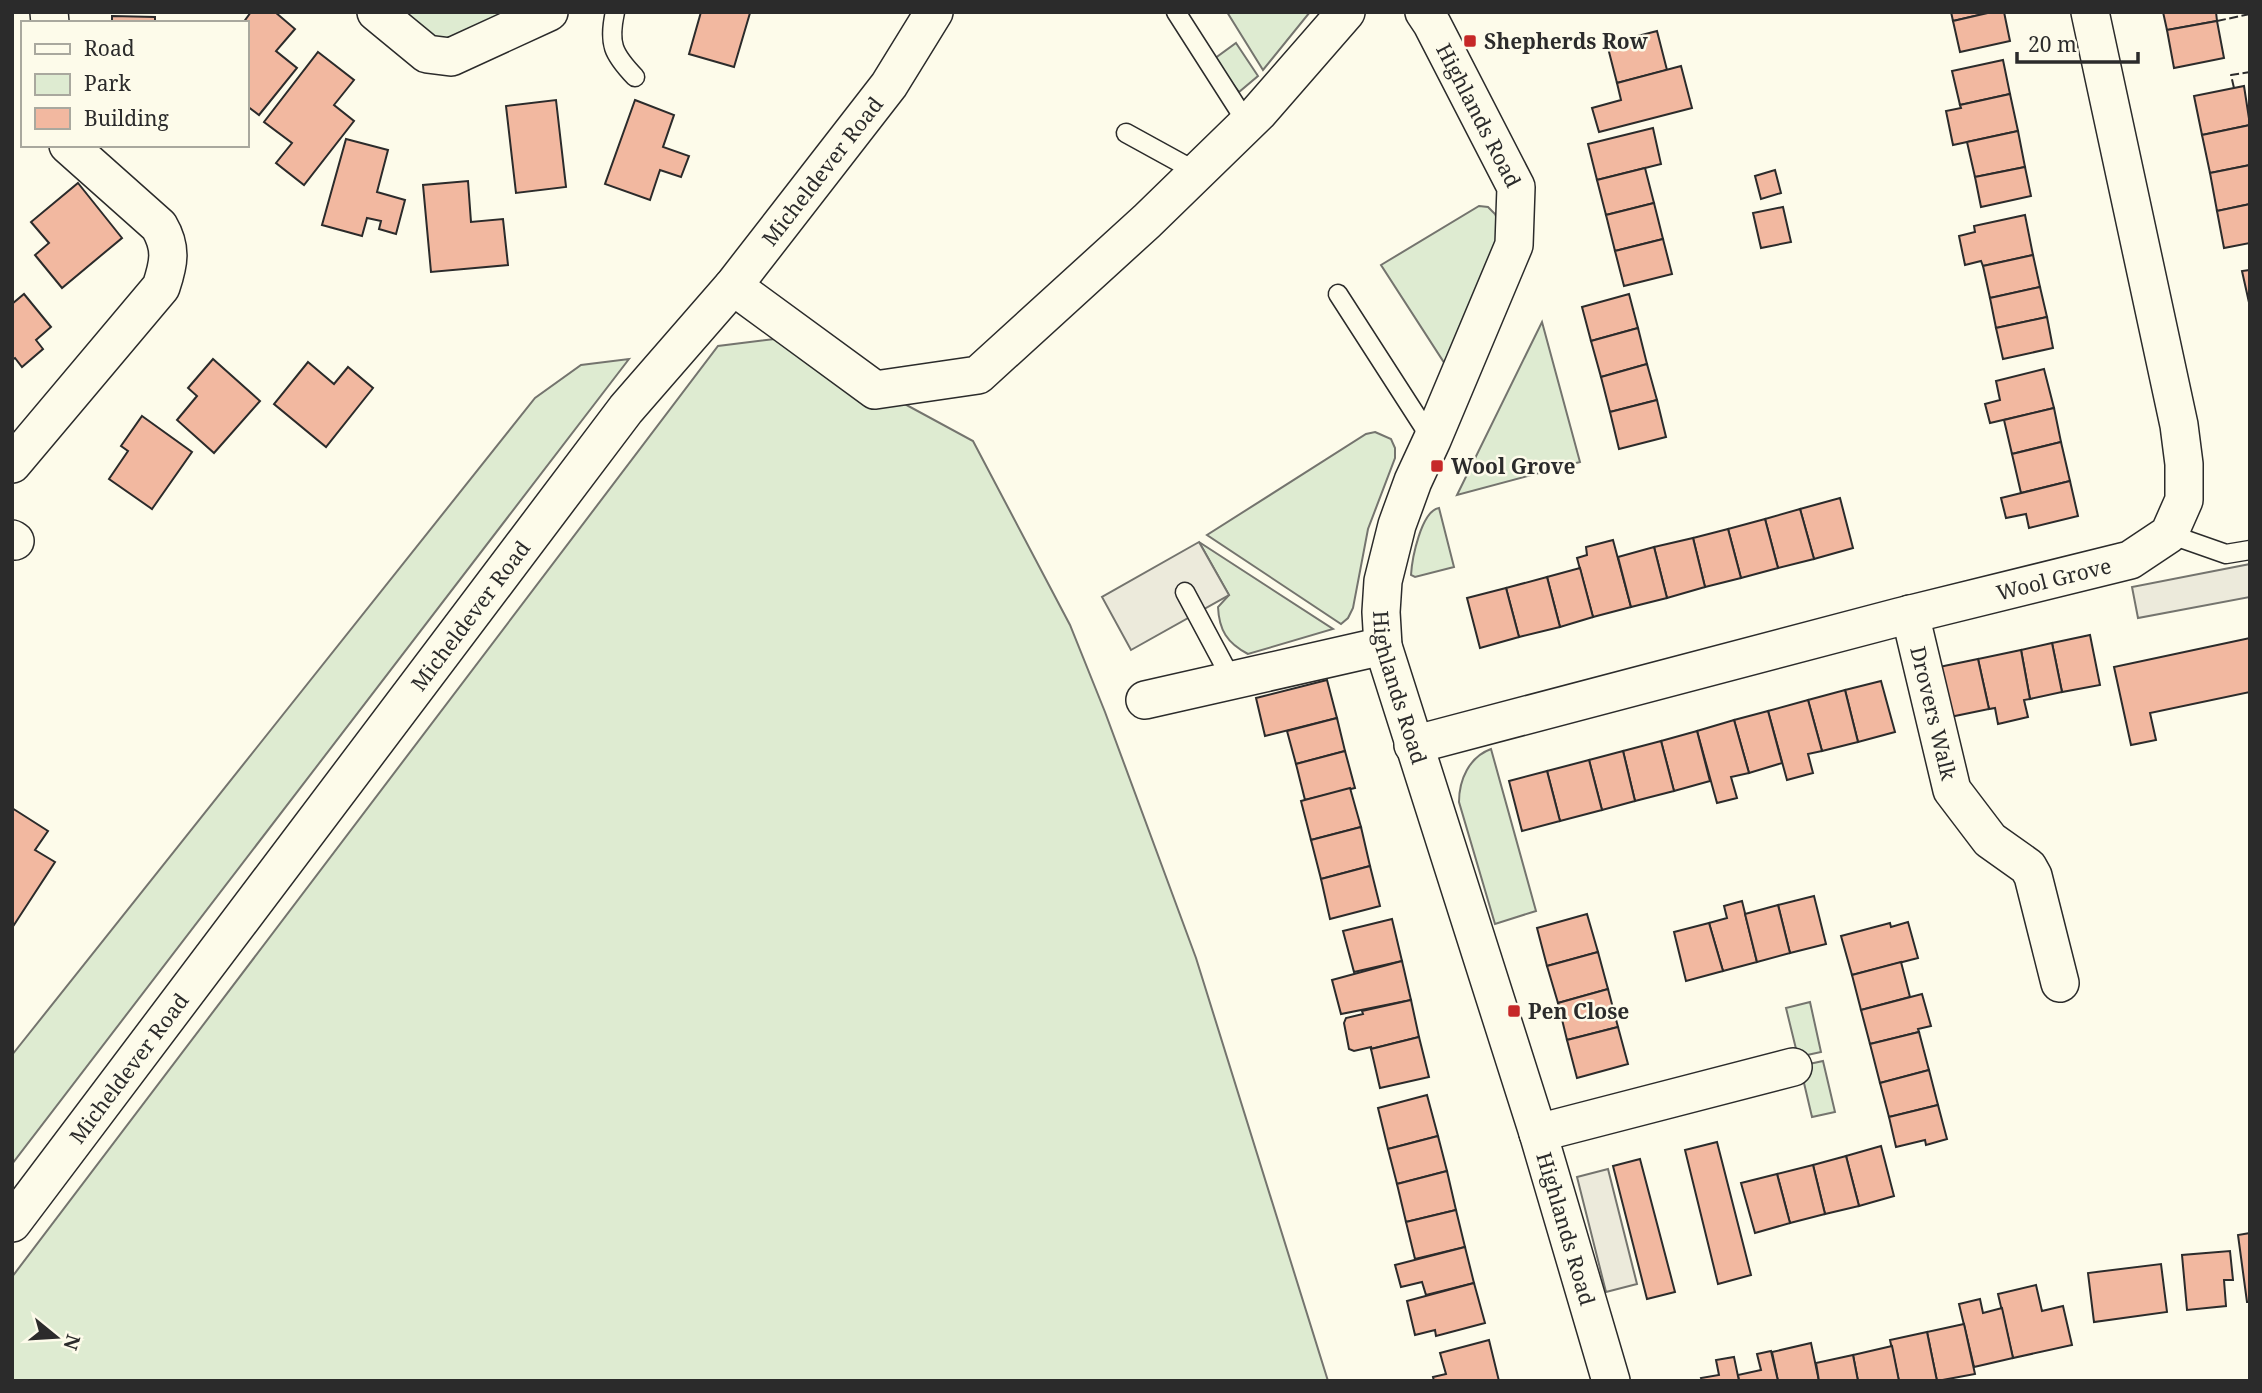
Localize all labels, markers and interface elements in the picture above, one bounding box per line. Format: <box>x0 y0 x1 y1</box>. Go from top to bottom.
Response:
legend <box>21 21 248 147</box>
scale bar <box>2017 21 2138 65</box>
place label: Shepherds Row <box>1484 27 1648 55</box>
text: 20 m <box>2028 30 2077 58</box>
marker: Shepherds Row <box>1462 33 1478 49</box>
text: Road <box>84 34 135 62</box>
street label: Highlands Road <box>1430 38 1528 192</box>
text: Park <box>84 69 131 97</box>
street label: Micheldever Road <box>755 91 889 251</box>
text: Building <box>84 104 169 132</box>
place label: Wool Grove <box>1451 452 1576 480</box>
marker: Wool Grove <box>1429 458 1445 474</box>
street label: Micheldever Road <box>404 535 536 696</box>
street label: Wool Grove <box>1993 551 2114 606</box>
street label: Highlands Road <box>1367 610 1434 768</box>
street label: Drovers Walk <box>1904 643 1963 784</box>
street label: Micheldever Road <box>63 987 195 1149</box>
place label: Pen Close <box>1528 997 1629 1025</box>
marker: Pen Close <box>1506 1003 1522 1019</box>
street label: Highlands Road <box>1530 1149 1602 1309</box>
north arrow <box>21 1302 91 1372</box>
text: N <box>57 1331 87 1353</box>

